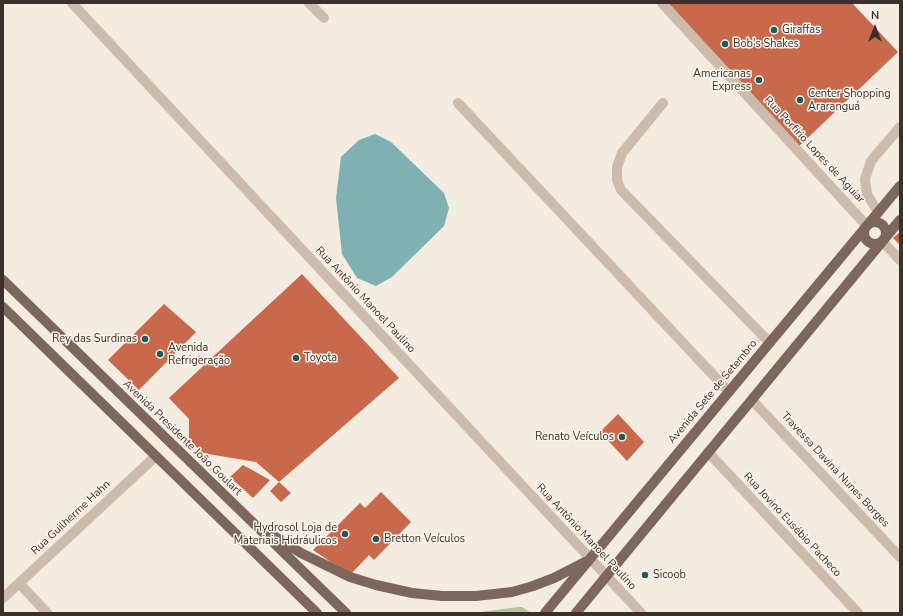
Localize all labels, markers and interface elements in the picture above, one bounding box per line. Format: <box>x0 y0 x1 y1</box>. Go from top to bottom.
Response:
north arrow <box>855 8 895 48</box>
text: N <box>871 8 879 23</box>
place label: Giraffas <box>782 23 820 37</box>
marker: Giraffas <box>769 25 779 35</box>
place label: Bob's Shakes <box>733 37 799 51</box>
marker: Bob's Shakes <box>720 39 730 49</box>
place label: Americanas Express <box>693 67 751 93</box>
marker: Americanas Express <box>754 75 764 85</box>
place label: Center Shopping Araranguá <box>808 87 891 113</box>
street label: Rua Porfírio Lopes de Aguiar <box>761 94 867 206</box>
marker: Center Shopping Araranguá <box>795 95 805 105</box>
street label: Rua Antônio Manoel Paulino <box>312 244 418 356</box>
place label: Rey das Surdinas <box>52 332 137 346</box>
marker: Rey das Surdinas <box>140 334 150 344</box>
street label: Avenida Sete de Setembro <box>666 337 760 447</box>
place label: Avenida Refrigeração <box>168 341 230 367</box>
marker: Avenida Refrigeração <box>155 349 165 359</box>
place label: Toyota <box>304 351 337 365</box>
marker: Toyota <box>291 353 301 363</box>
street label: Avenida Presidente João Goulart <box>120 378 244 498</box>
street label: Travessa Davina Nunes Borges <box>778 410 892 530</box>
place label: Renato Veículos <box>535 430 614 444</box>
marker: Renato Veículos <box>617 432 627 442</box>
street label: Rua Jovino Eusébio Pacheco <box>740 470 844 580</box>
street label: Rua Guilherme Hahn <box>29 478 113 558</box>
street label: Rua Antônio Manoel Paulino <box>533 481 639 593</box>
place label: Hydrosol Loja de Materiais Hidráulicos <box>234 521 337 547</box>
marker: Hydrosol Loja de Materiais Hidráulicos <box>340 529 350 539</box>
place label: Bretton Veículos <box>384 532 465 546</box>
marker: Bretton Veículos <box>371 534 381 544</box>
place label: Sicoob <box>653 568 686 582</box>
marker: Sicoob <box>640 570 650 580</box>

